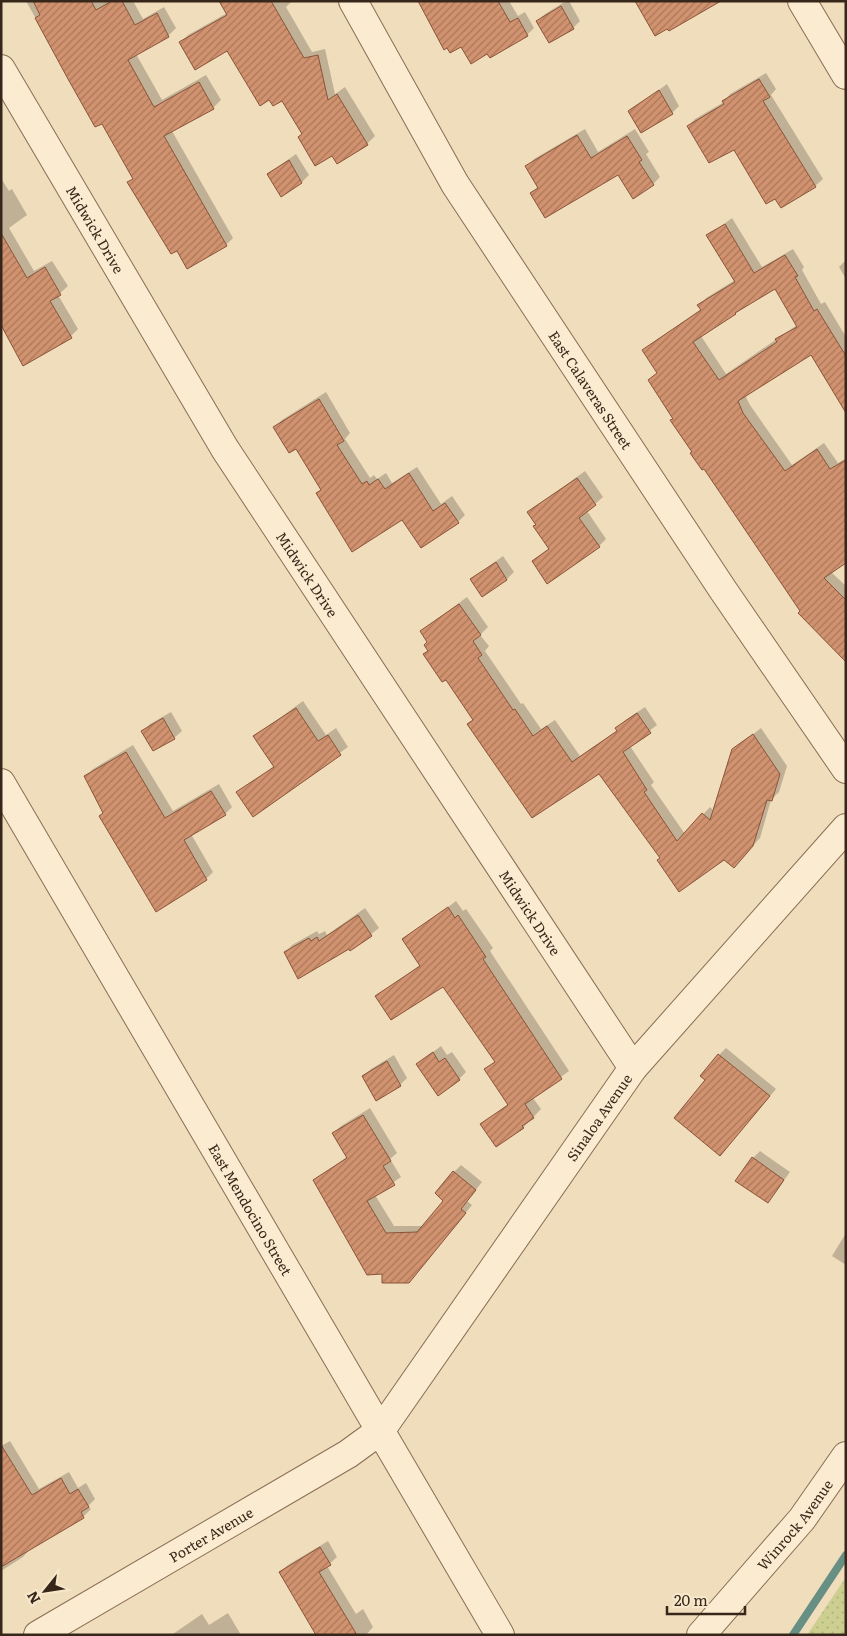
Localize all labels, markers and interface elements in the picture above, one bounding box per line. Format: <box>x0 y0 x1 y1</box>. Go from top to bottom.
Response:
street label: Midwick Drive <box>62 182 129 277</box>
street label: East Calaveras Street <box>544 327 637 453</box>
street label: Midwick Drive <box>272 527 343 621</box>
street label: Midwick Drive <box>495 866 566 959</box>
street label: Sinaloa Avenue <box>561 1069 636 1165</box>
street label: East Mendocino Street <box>204 1140 297 1279</box>
street label: Winrock Avenue <box>752 1475 837 1574</box>
street label: Porter Avenue <box>165 1502 257 1567</box>
north arrow <box>20 1566 70 1616</box>
scale bar <box>667 1584 744 1616</box>
text: N <box>21 1588 44 1608</box>
text: 20 m <box>674 1588 708 1611</box>

